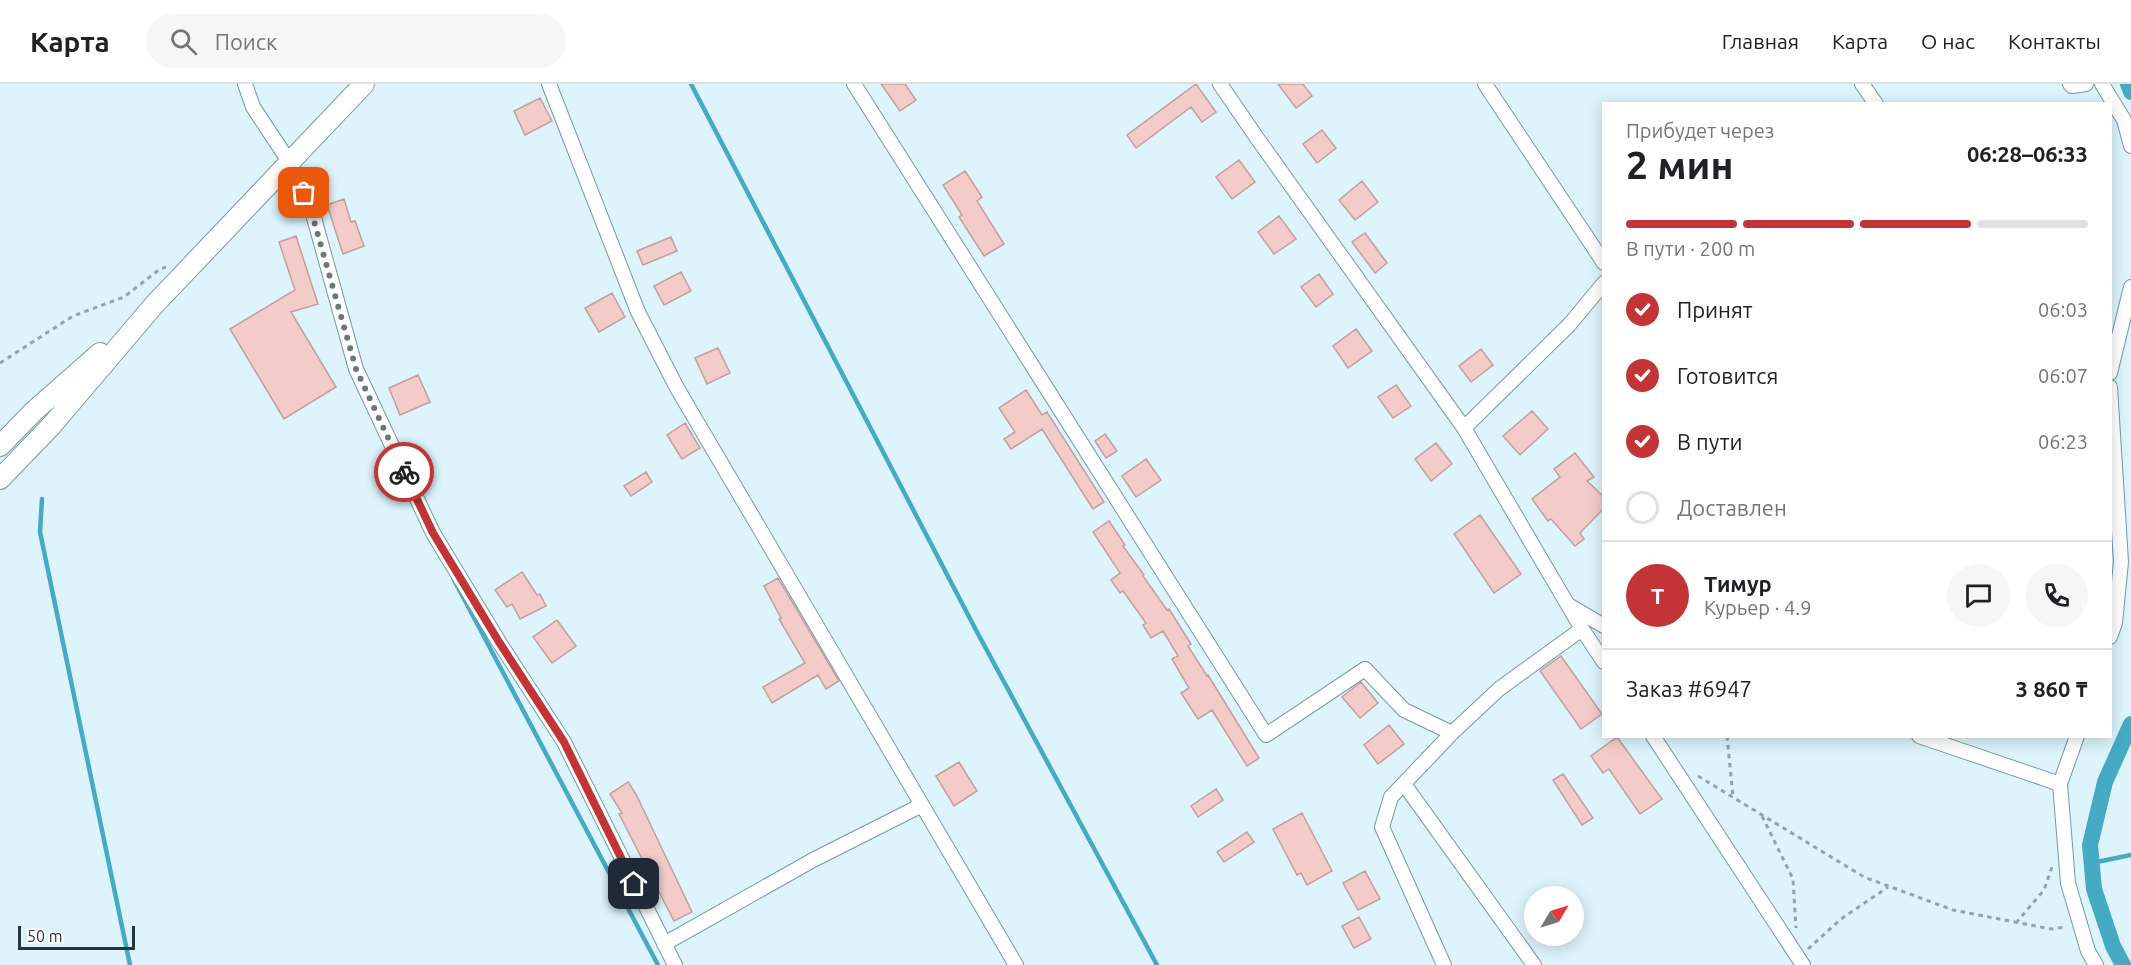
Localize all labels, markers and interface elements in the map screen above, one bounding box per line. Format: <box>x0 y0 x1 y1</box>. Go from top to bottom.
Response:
search box <box>146 14 566 68</box>
icon: search <box>167 25 200 58</box>
text: Карта <box>30 26 110 57</box>
text: Поиск <box>215 29 277 54</box>
text: Главная <box>1722 29 1799 53</box>
text: Карта <box>1832 29 1888 53</box>
text: О нас <box>1921 29 1975 53</box>
text: Контакты <box>2008 29 2101 53</box>
text: Прибудет через <box>1626 119 1774 142</box>
text: 06:28–06:33 <box>1967 141 2088 166</box>
text: 2 мин <box>1626 143 1734 186</box>
pin <box>278 167 329 218</box>
icon: bag <box>287 176 320 209</box>
text: В пути · 200 m <box>1626 237 1755 260</box>
icon: check <box>1626 293 1659 326</box>
text: Принят <box>1677 297 1753 322</box>
text: 06:03 <box>2038 298 2088 321</box>
icon: check <box>1626 359 1659 392</box>
text: Готовится <box>1677 363 1778 388</box>
text: 06:07 <box>2038 364 2088 387</box>
icon: check <box>1626 425 1659 458</box>
text: В пути <box>1677 429 1743 454</box>
text: 06:23 <box>2038 430 2088 453</box>
courier <box>374 442 434 502</box>
icon: bike <box>388 456 421 489</box>
text: Доставлен <box>1677 495 1787 520</box>
button: chat <box>1947 564 2010 627</box>
button: phone <box>2025 564 2088 627</box>
text: Тимур <box>1704 571 1772 596</box>
text: Т <box>1651 583 1664 608</box>
text: Курьер · 4.9 <box>1704 596 1811 619</box>
text: Заказ #6947 <box>1626 676 1752 701</box>
text: 3 860 ₸ <box>2016 676 2088 701</box>
pin <box>608 858 659 909</box>
icon: home <box>617 867 650 900</box>
north arrow <box>1524 886 1584 946</box>
map controls <box>1524 886 1584 946</box>
scale bar <box>18 923 135 950</box>
text: 50 m <box>27 927 63 945</box>

